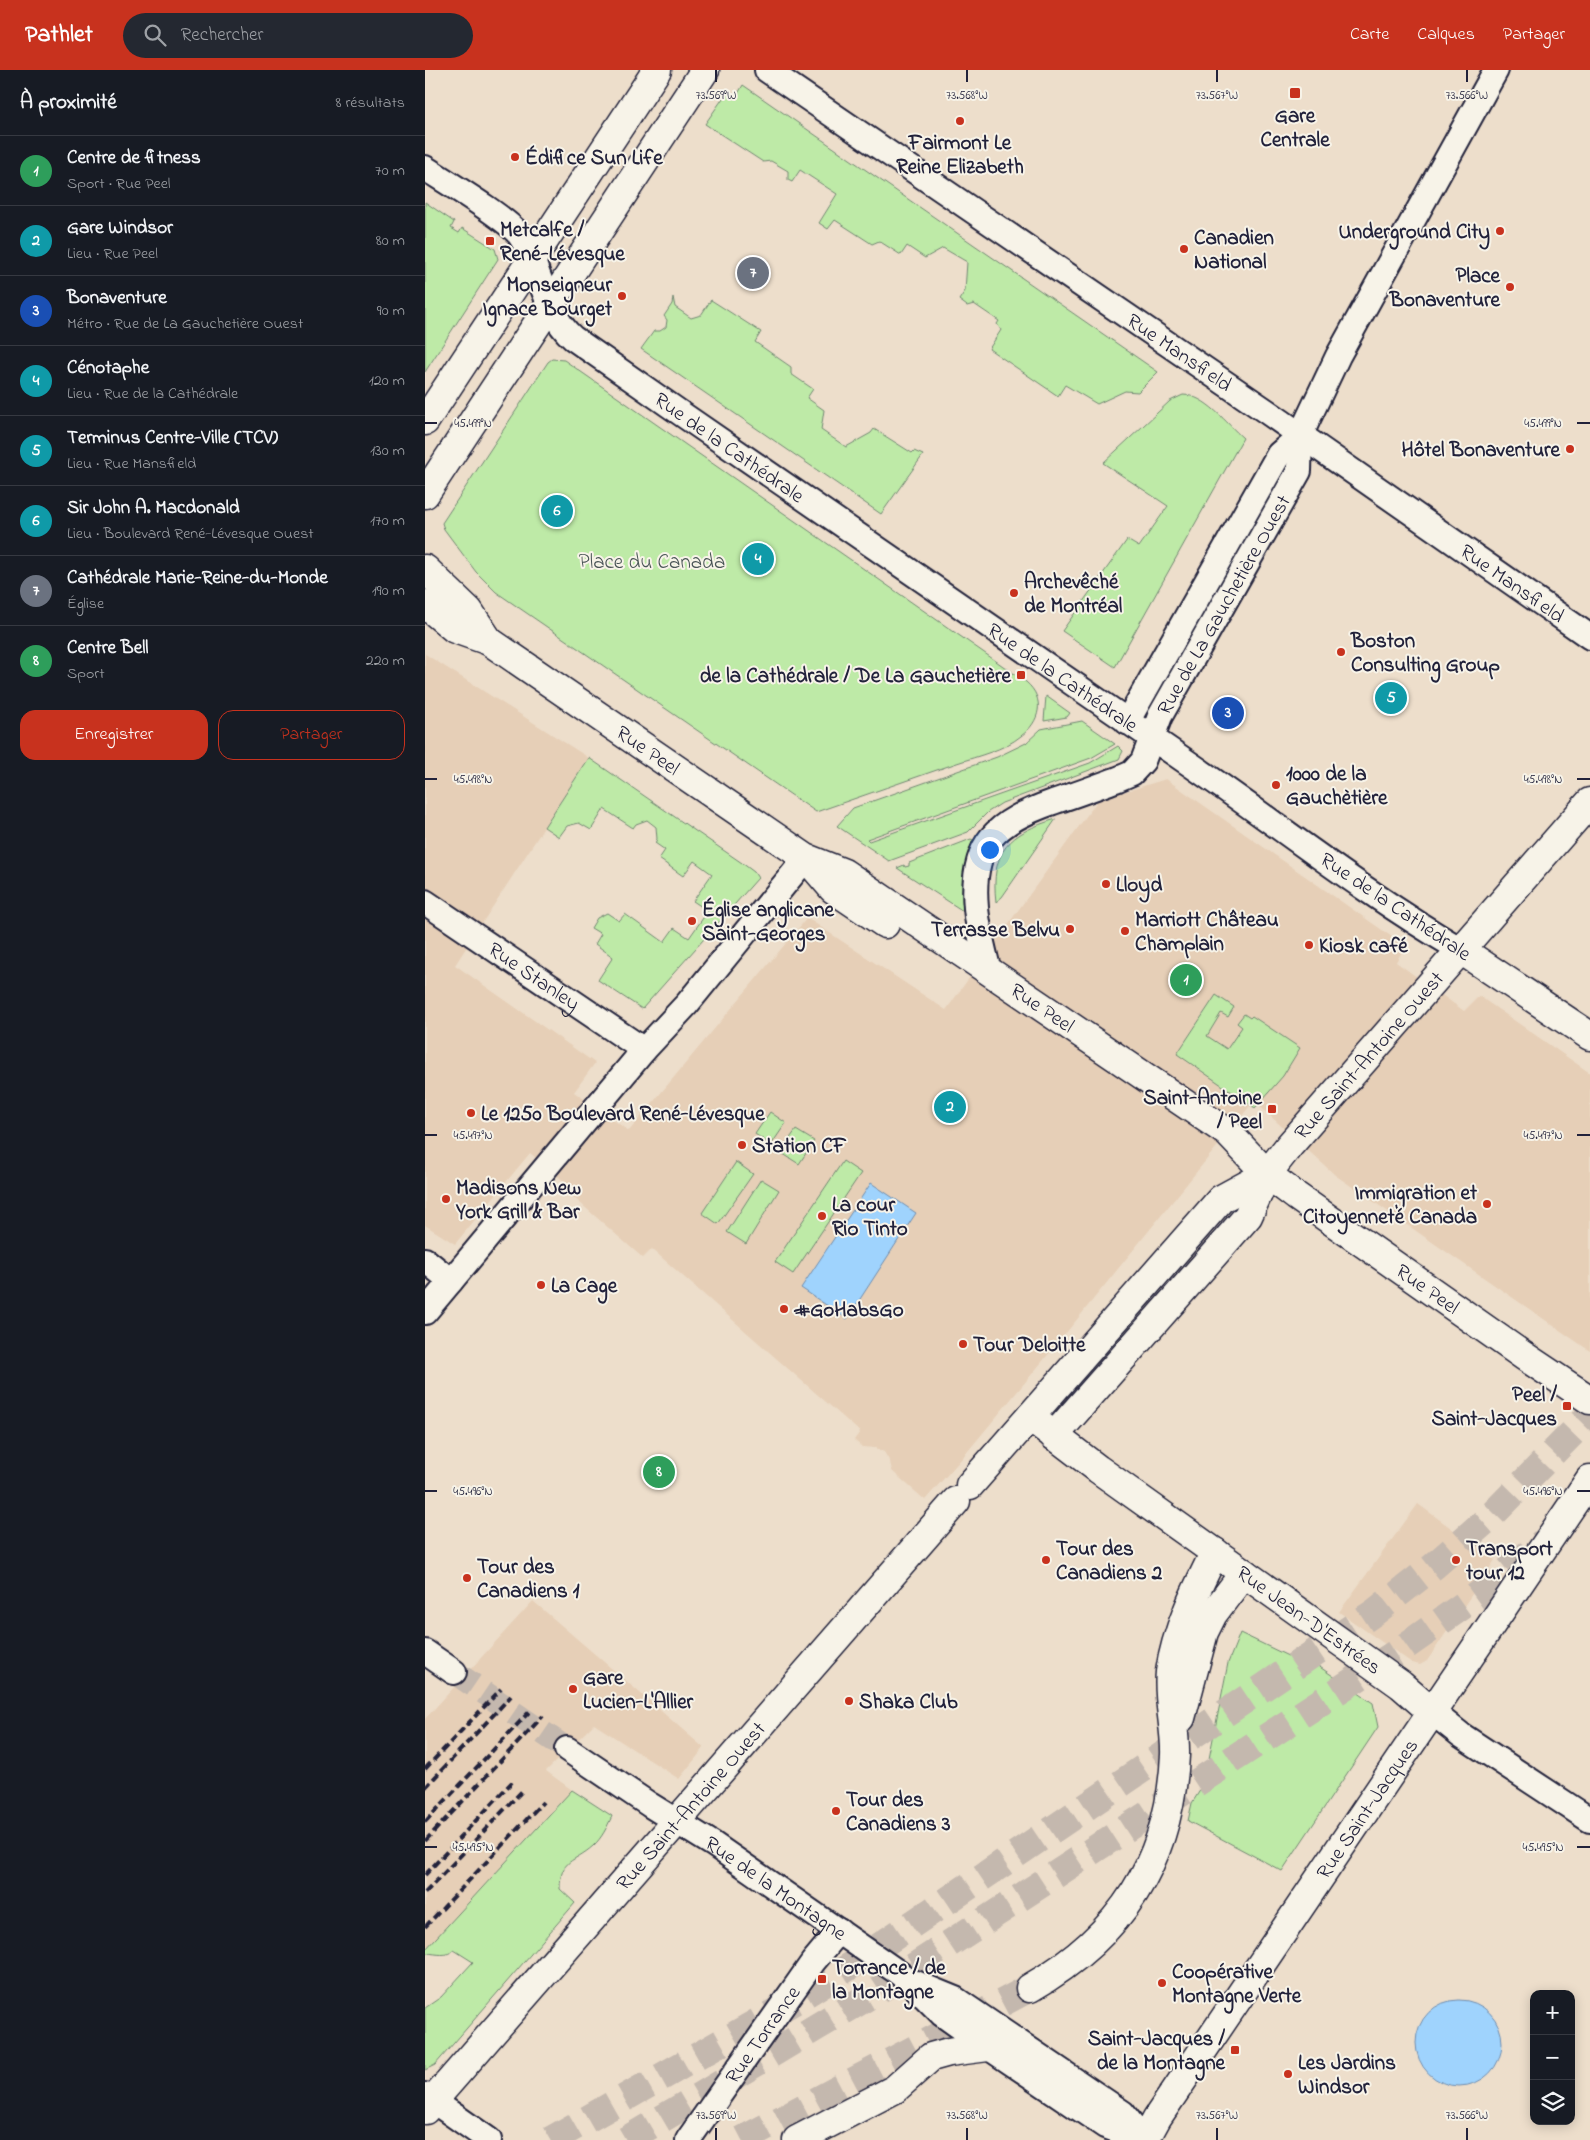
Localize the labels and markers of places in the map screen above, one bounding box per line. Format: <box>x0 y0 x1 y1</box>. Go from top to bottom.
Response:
marker: Gare Centrale <box>1288 86 1302 100</box>
place label: Gare Centrale <box>1260 102 1330 156</box>
marker: Fairmont Le Reine Elizabeth <box>954 115 966 127</box>
place label: Fairmont Le Reine Elizabeth <box>896 129 1024 183</box>
place label: Édifice Sun Life <box>525 144 663 174</box>
marker: Édifice Sun Life <box>509 151 521 163</box>
place label: Metcalfe / René-Lévesque <box>500 216 625 270</box>
place label: Underground City <box>1338 218 1490 250</box>
place label: Canadien National <box>1194 224 1274 278</box>
marker: Underground City <box>1494 225 1506 237</box>
marker: Metcalfe / René-Lévesque <box>484 235 496 247</box>
marker: Canadien National <box>1178 243 1190 255</box>
pin: 7 <box>737 254 769 292</box>
place label: Place Bonaventure <box>1389 262 1501 316</box>
place label: Monseigneur Ignace Bourget <box>483 271 613 327</box>
marker: Place Bonaventure <box>1504 281 1516 293</box>
marker: Monseigneur Ignace Bourget <box>616 290 628 302</box>
place label: Hôtel Bonaventure <box>1401 436 1561 466</box>
marker: Hôtel Bonaventure <box>1564 443 1576 455</box>
pin: 6 <box>541 492 573 530</box>
pin: 4 <box>742 540 774 578</box>
place label: Archevêché de Montréal <box>1024 568 1123 622</box>
marker: Archevêché de Montréal <box>1008 587 1020 599</box>
place label: Boston Consulting Group <box>1350 627 1500 683</box>
marker: Boston Consulting Group <box>1335 646 1347 658</box>
place label: de la Cathédrale / De La Gauchetière <box>700 662 1012 692</box>
marker: de la Cathédrale / De La Gauchetière <box>1015 669 1027 681</box>
pin: 5 <box>1375 679 1407 717</box>
pin: 3 <box>1212 694 1244 732</box>
place label: 1000 de la Gauchètière <box>1286 760 1388 814</box>
marker: 1000 de la Gauchètière <box>1270 779 1282 791</box>
place label: Lloyd <box>1116 871 1163 903</box>
marker: Lloyd <box>1100 878 1112 890</box>
place label: Église anglicane Saint-Georges <box>702 896 835 952</box>
place label: Marriott Château Champlain <box>1135 906 1279 960</box>
marker: Église anglicane Saint-Georges <box>686 915 698 927</box>
place label: Terrasse Belvu <box>931 916 1060 946</box>
marker: Terrasse Belvu <box>1064 923 1076 935</box>
marker: Marriott Château Champlain <box>1119 925 1131 937</box>
place label: Kiosk café <box>1319 932 1408 962</box>
marker: Kiosk café <box>1303 939 1315 951</box>
pin: 1 <box>1170 961 1202 999</box>
place label: Saint-Antoine / Peel <box>1143 1084 1263 1138</box>
pin: 2 <box>934 1088 966 1126</box>
place label: Le 1250 Boulevard René-Lévesque <box>481 1100 765 1130</box>
marker: Saint-Antoine / Peel <box>1266 1103 1278 1115</box>
marker: Le 1250 Boulevard René-Lévesque <box>465 1107 477 1119</box>
place label: Station CF <box>752 1132 847 1162</box>
marker: Station CF <box>736 1139 748 1151</box>
place label: Madisons New York Grill & Bar <box>455 1174 581 1228</box>
place label: Immigration et Citoyenneté Canada <box>1303 1179 1478 1235</box>
place label: La cour Rio Tinto <box>832 1191 908 1245</box>
marker: Madisons New York Grill & Bar <box>440 1193 452 1205</box>
marker: Immigration et Citoyenneté Canada <box>1481 1198 1493 1210</box>
marker: La cour Rio Tinto <box>816 1210 828 1222</box>
place label: La Cage <box>551 1272 618 1304</box>
marker: La Cage <box>535 1279 547 1291</box>
place label: #GoHabsGo <box>793 1296 904 1326</box>
marker: #GoHabsGo <box>778 1303 790 1315</box>
place label: Tour Deloitte <box>973 1331 1086 1361</box>
marker: Tour Deloitte <box>957 1338 969 1350</box>
place label: Peel / Saint-Jacques <box>1431 1381 1557 1435</box>
marker: Peel / Saint-Jacques <box>1561 1400 1573 1412</box>
pin: 8 <box>643 1453 675 1491</box>
place label: Tour des Canadiens 2 <box>1056 1535 1163 1589</box>
place label: Transport tour 12 <box>1465 1535 1554 1589</box>
place label: Tour des Canadiens 1 <box>477 1553 580 1607</box>
marker: Tour des Canadiens 2 <box>1040 1554 1052 1566</box>
marker: Transport tour 12 <box>1450 1554 1462 1566</box>
marker: Tour des Canadiens 1 <box>461 1572 473 1584</box>
place label: Gare Lucien-L'Allier <box>583 1664 694 1718</box>
marker: Gare Lucien-L'Allier <box>567 1683 579 1695</box>
place label: Shaka Club <box>859 1688 959 1718</box>
marker: Shaka Club <box>843 1695 855 1707</box>
place label: Tour des Canadiens 3 <box>846 1786 951 1840</box>
marker: Tour des Canadiens 3 <box>830 1805 842 1817</box>
place label: Torrance / de la Montagne <box>832 1954 946 2010</box>
place label: Coopérative Montagne Verte <box>1172 1958 1302 2014</box>
marker: Torrance / de la Montagne <box>816 1973 828 1985</box>
marker: Coopérative Montagne Verte <box>1156 1977 1168 1989</box>
place label: Saint-Jacques / de la Montagne <box>1088 2025 1226 2081</box>
marker: Saint-Jacques / de la Montagne <box>1229 2044 1241 2056</box>
place label: Les Jardins Windsor <box>1298 2049 1396 2103</box>
marker: Les Jardins Windsor <box>1282 2068 1294 2080</box>

